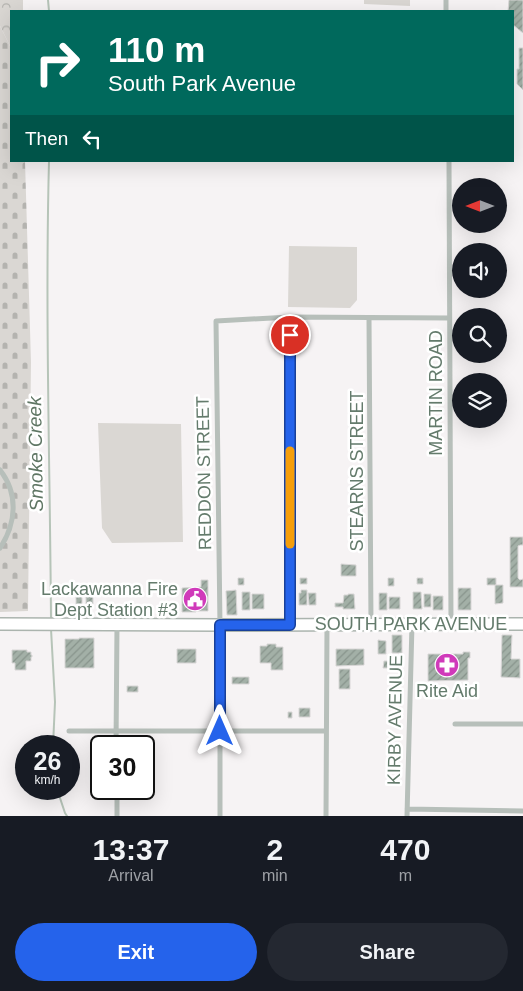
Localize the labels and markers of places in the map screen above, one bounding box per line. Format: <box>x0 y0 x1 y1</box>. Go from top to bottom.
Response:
pin <box>269 314 311 356</box>
place label: Lackawanna Fire Dept Station #3 <box>41 579 178 620</box>
public building icon: Lackawanna Fire Dept Station #3 <box>182 586 208 612</box>
pharmacy icon: Rite Aid <box>434 652 460 678</box>
place label: Rite Aid <box>416 681 478 701</box>

